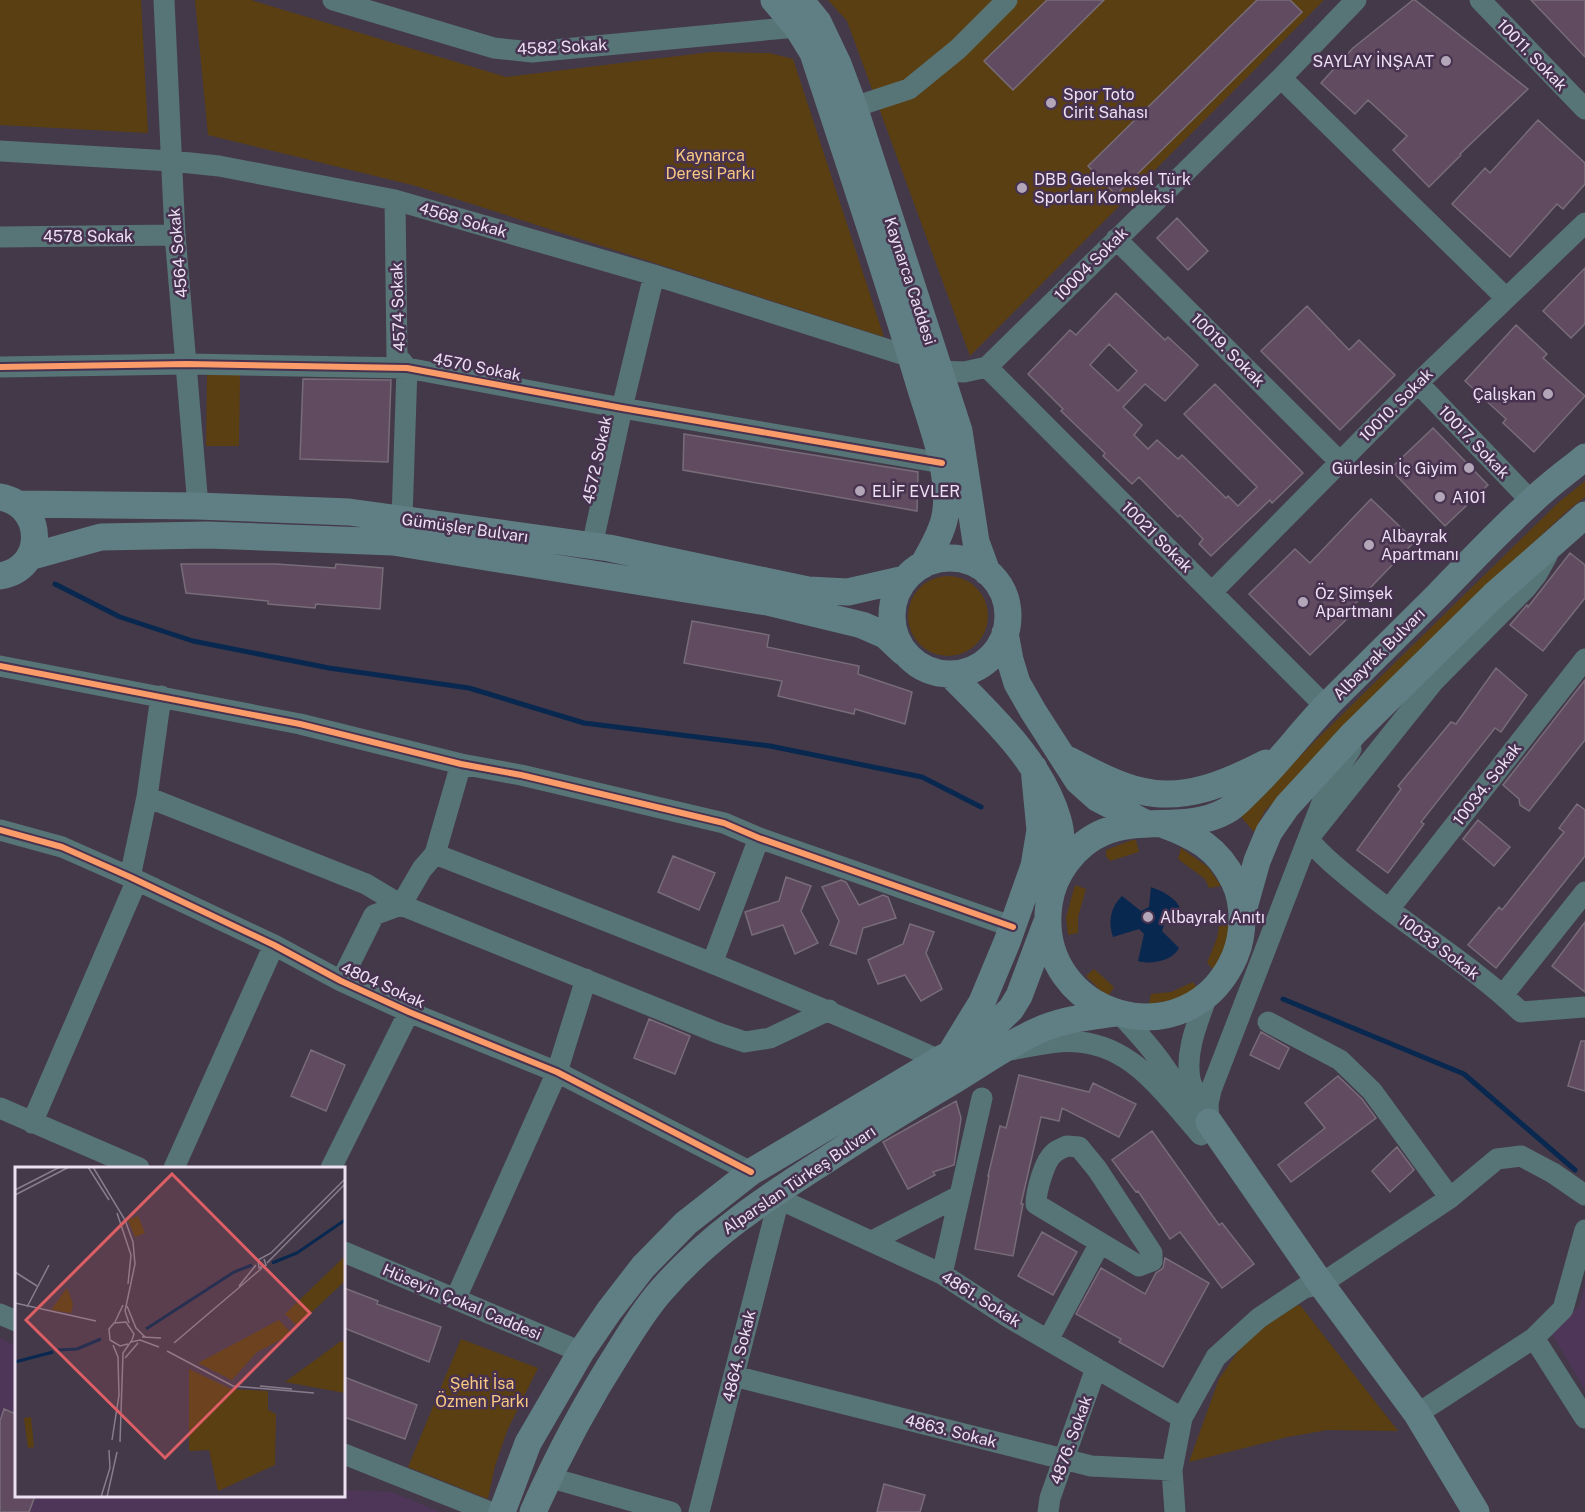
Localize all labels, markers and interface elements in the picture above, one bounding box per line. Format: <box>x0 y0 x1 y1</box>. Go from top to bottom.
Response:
street label: 10011. Sokak <box>1493 15 1571 95</box>
street label: 4582 Sokak <box>516 35 608 59</box>
place label: SAYLAY İNŞAAT <box>1313 51 1434 71</box>
marker: SAYLAY İNŞAAT <box>1439 54 1453 68</box>
place label: Spor Toto Cirit Sahası <box>1063 85 1148 122</box>
marker: Spor Toto Cirit Sahası <box>1044 96 1058 110</box>
park label: Kaynarca Deresi Parkı <box>665 146 755 183</box>
place label: DBB Geleneksel Türk Sporları Kompleksi <box>1034 170 1191 207</box>
marker: DBB Geleneksel Türk Sporları Kompleksi <box>1015 181 1029 195</box>
street label: 4568 Sokak <box>417 198 509 242</box>
street label: 4564 Sokak <box>165 207 191 299</box>
street label: Kaynarca Caddesi <box>880 215 940 347</box>
street label: 10004 Sokak <box>1050 223 1132 305</box>
street label: 4578 Sokak <box>43 227 133 246</box>
street label: 4574 Sokak <box>387 262 409 352</box>
street label: 10019. Sokak <box>1187 309 1269 391</box>
street label: 4570 Sokak <box>431 349 523 385</box>
street label: 10010. Sokak <box>1355 364 1437 446</box>
place label: Çalışkan <box>1473 385 1536 404</box>
marker: Çalışkan <box>1541 387 1555 401</box>
street label: 10017. Sokak <box>1435 402 1513 482</box>
street label: 4572 Sokak <box>578 414 616 506</box>
place label: Gürlesin İç Giyim <box>1332 458 1457 478</box>
marker: Gürlesin İç Giyim <box>1462 461 1476 475</box>
place label: ELİF EVLER <box>872 481 960 501</box>
marker: ELİF EVLER <box>853 484 867 498</box>
place label: A101 <box>1452 488 1486 507</box>
marker: A101 <box>1433 490 1447 504</box>
street label: 10021 Sokak <box>1118 498 1196 576</box>
street label: Gümüşler Bulvarı <box>401 510 529 546</box>
place label: Albayrak Apartmanı <box>1381 527 1459 564</box>
marker: Albayrak Apartmanı <box>1362 538 1376 552</box>
place label: Öz Şimşek Apartmanı <box>1315 583 1393 621</box>
marker: Öz Şimşek Apartmanı <box>1296 595 1310 609</box>
street label: Albayrak Bulvarı <box>1329 604 1429 704</box>
street label: 10034. Sokak <box>1449 739 1525 829</box>
place label: Albayrak Anıtı <box>1160 908 1265 927</box>
marker: Albayrak Anıtı <box>1141 910 1155 924</box>
street label: 10033 Sokak <box>1395 910 1483 984</box>
street label: 4804 Sokak <box>338 958 428 1012</box>
street label: Alparslan Türkeş Bulvarı <box>719 1122 879 1238</box>
inset map <box>15 1167 345 1497</box>
street label: Hüseyin Çokal Caddesi <box>380 1260 544 1344</box>
street label: 4861. Sokak <box>938 1267 1024 1331</box>
street label: 4864. Sokak <box>718 1308 760 1404</box>
park label: Şehit İsa Özmen Parkı <box>435 1373 529 1411</box>
street label: 4876. Sokak <box>1046 1393 1096 1487</box>
street label: 4863. Sokak <box>903 1410 999 1452</box>

